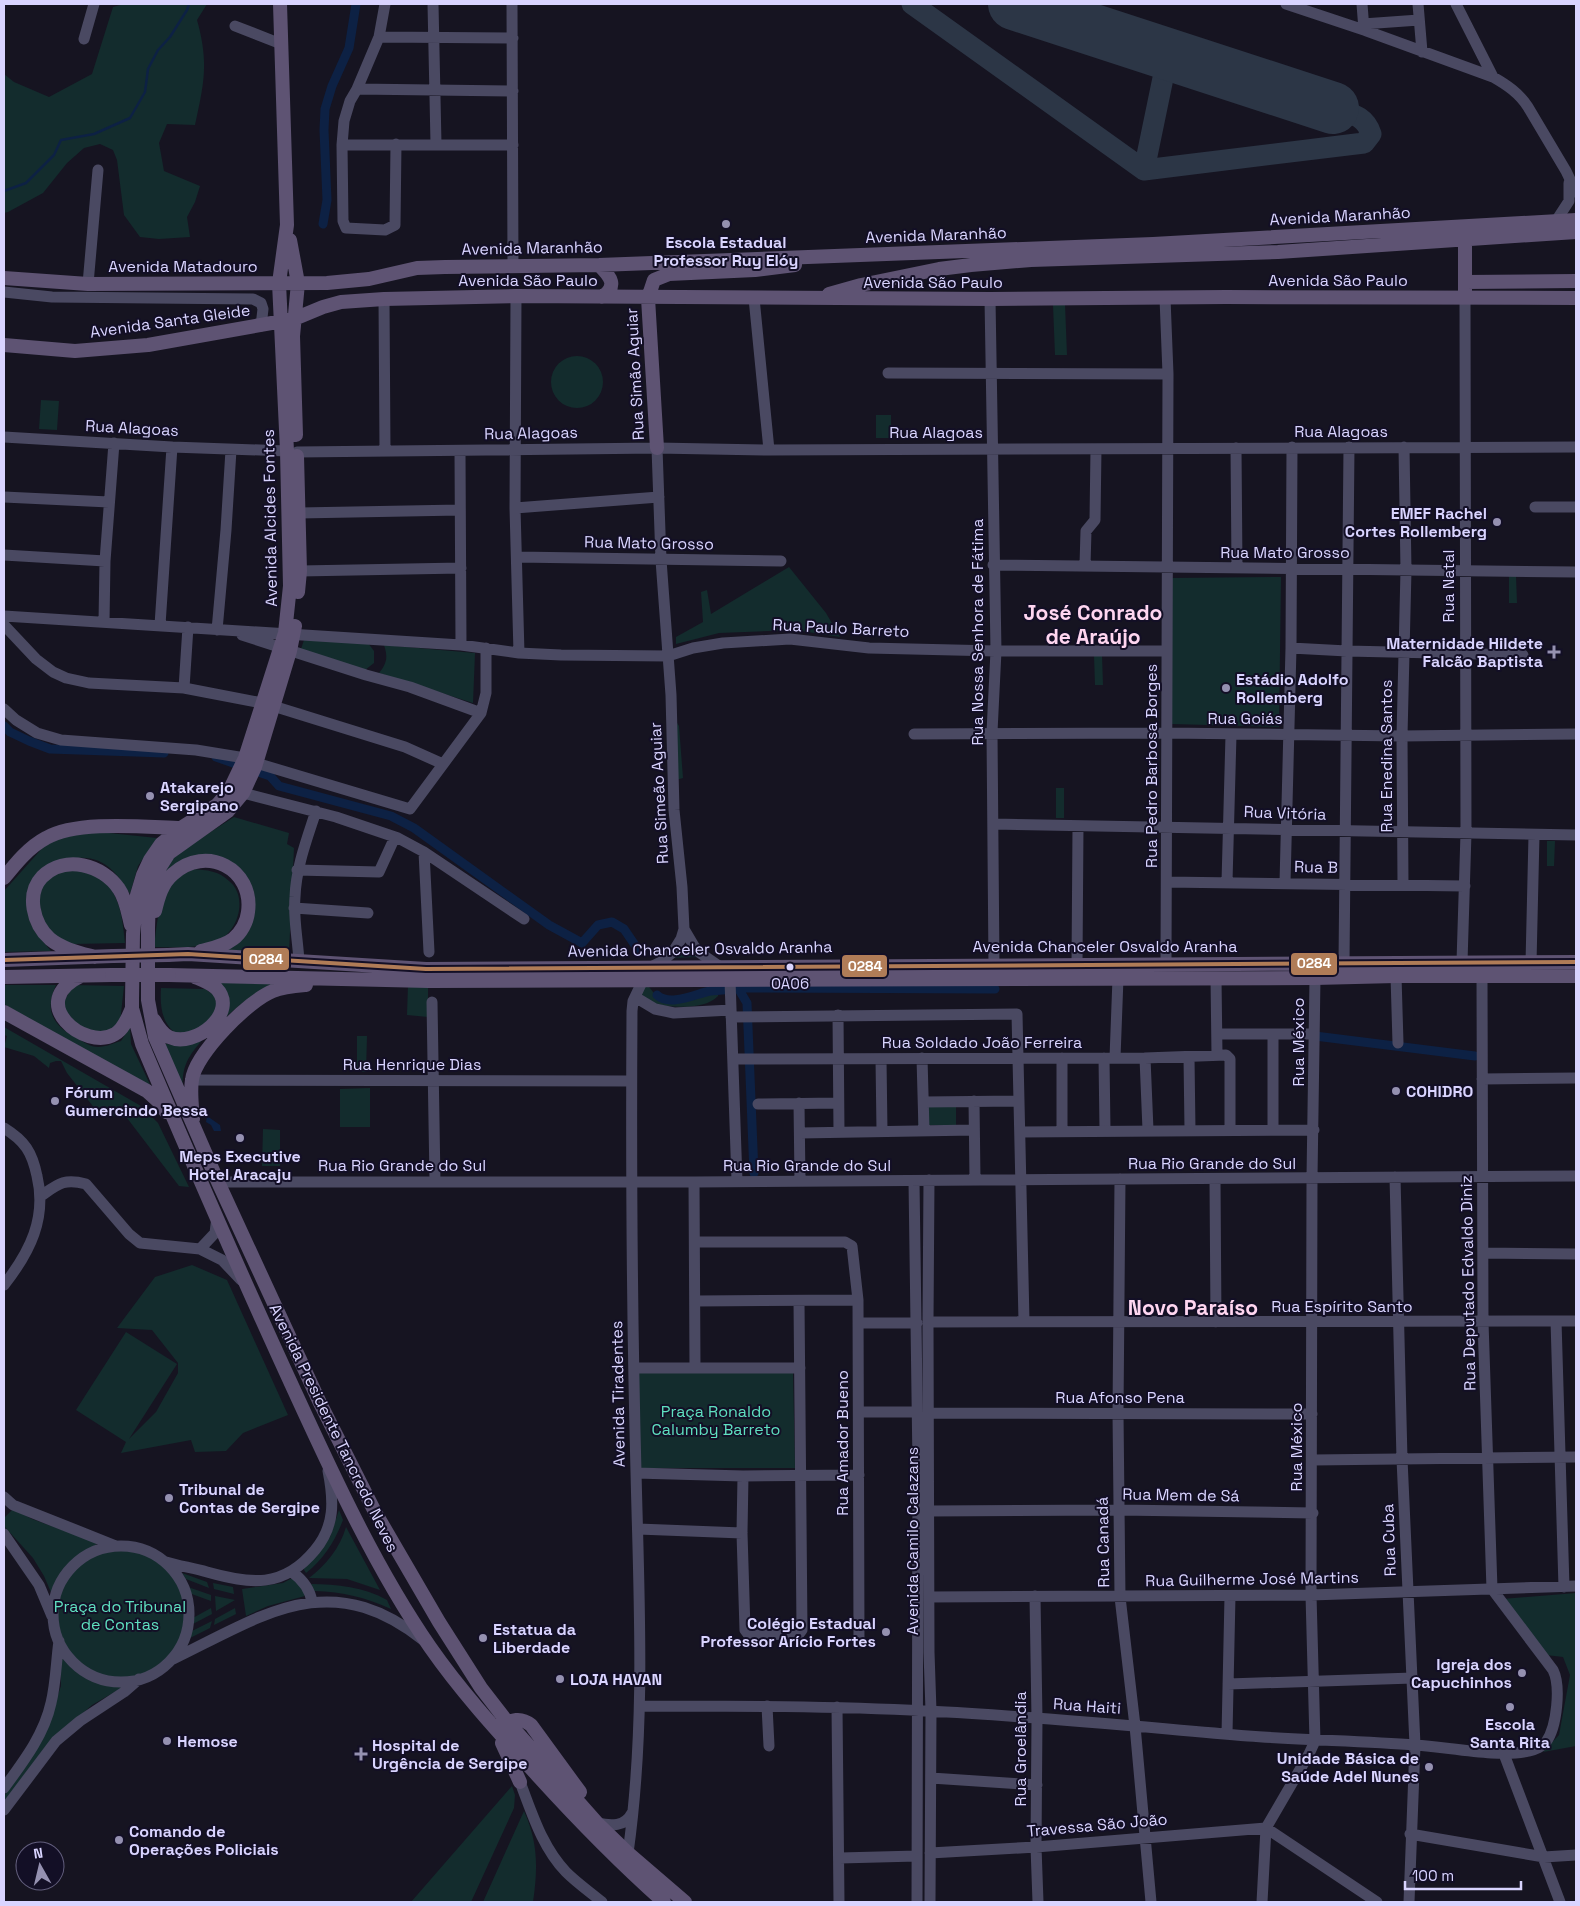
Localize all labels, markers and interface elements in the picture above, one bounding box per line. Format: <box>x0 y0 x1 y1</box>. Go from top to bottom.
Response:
street label: Avenida Maranhão <box>1269 202 1411 230</box>
marker: Escola Estadual Professor Ruy Elóy <box>720 218 732 230</box>
street label: Avenida Maranhão <box>865 222 1007 248</box>
place label: Escola Estadual Professor Ruy Elóy <box>654 232 798 271</box>
street label: Avenida Maranhão <box>461 236 603 260</box>
street label: Avenida Matadouro <box>108 256 258 277</box>
street label: Avenida São Paulo <box>458 270 598 291</box>
street label: Avenida São Paulo <box>1268 270 1408 291</box>
street label: Avenida São Paulo <box>863 272 1003 293</box>
street label: Avenida Santa Gleide <box>88 299 252 343</box>
street label: Rua Simão Aguiar <box>621 307 649 441</box>
street label: Rua Alagoas <box>85 415 179 441</box>
street label: Rua Alagoas <box>1294 421 1388 442</box>
street label: Rua Alagoas <box>484 422 578 444</box>
street label: Rua Alagoas <box>889 422 983 443</box>
street label: Avenida Alcides Fontes <box>258 429 282 607</box>
place label: EMEF Rachel Cortes Rollemberg <box>1345 503 1487 542</box>
marker: EMEF Rachel Cortes Rollemberg <box>1491 516 1503 528</box>
street label: Rua Nossa Senhora de Fátima <box>967 518 988 746</box>
street label: Rua Mato Grosso <box>584 531 714 555</box>
street label: Rua Mato Grosso <box>1220 542 1350 563</box>
street label: Rua Natal <box>1438 550 1459 622</box>
district label: José Conrado de Araújo <box>1024 599 1162 650</box>
street label: Rua Paulo Barreto <box>772 614 910 642</box>
place label: Maternidade Hildete Falcão Baptista <box>1386 633 1543 672</box>
marker: Maternidade Hildete Falcão Baptista <box>1547 645 1561 659</box>
street label: Rua Pedro Barbosa Borges <box>1141 664 1162 868</box>
place label: Estádio Adolfo Rollemberg <box>1236 669 1349 708</box>
street label: Rua Enedina Santos <box>1376 680 1397 832</box>
marker: Estádio Adolfo Rollemberg <box>1220 682 1232 694</box>
street label: Rua Goiás <box>1207 708 1283 729</box>
street label: Rua Simeão Aguiar <box>645 721 673 865</box>
place label: Atakarejo Sergipano <box>160 777 239 816</box>
marker: Atakarejo Sergipano <box>144 790 156 802</box>
street label: Rua Vitória <box>1243 801 1327 825</box>
street label: Rua B <box>1294 856 1338 878</box>
street label: Avenida Chanceler Osvaldo Aranha <box>567 936 833 962</box>
street label: Avenida Chanceler Osvaldo Aranha <box>973 936 1237 957</box>
line badge: 0284 <box>242 947 290 971</box>
text: 0284 <box>249 950 283 968</box>
line badge: 0284 <box>1290 952 1338 976</box>
line badge: 0284 <box>841 954 888 978</box>
text: 0284 <box>1297 954 1331 972</box>
text: 0284 <box>848 957 882 975</box>
marker: OA06 <box>785 962 795 972</box>
place label: OA06 <box>771 974 809 993</box>
street label: Rua México <box>1288 998 1309 1086</box>
street label: Rua Soldado João Ferreira <box>882 1032 1082 1053</box>
street label: Rua Henrique Dias <box>343 1054 481 1075</box>
place label: COHIDRO <box>1406 1081 1474 1102</box>
place label: Fórum Gumercindo Bessa <box>65 1082 208 1121</box>
marker: COHIDRO <box>1390 1085 1402 1097</box>
marker: Fórum Gumercindo Bessa <box>49 1095 61 1107</box>
marker: Meps Executive Hotel Aracaju <box>234 1132 246 1144</box>
place label: Meps Executive Hotel Aracaju <box>179 1146 301 1185</box>
street label: Rua Rio Grande do Sul <box>1128 1153 1296 1174</box>
street label: Rua Rio Grande do Sul <box>318 1155 486 1176</box>
street label: Rua Rio Grande do Sul <box>723 1155 891 1176</box>
street label: Rua Deputado Edvaldo Diniz <box>1456 1175 1480 1391</box>
district label: Novo Paraíso <box>1128 1294 1258 1321</box>
street label: Rua Espírito Santo <box>1271 1296 1413 1317</box>
street label: Avenida Presidente Tancredo Neves <box>265 1300 403 1556</box>
street label: Avenida Tiradentes <box>606 1320 630 1468</box>
street label: Rua Amador Bueno <box>832 1370 853 1516</box>
street label: Rua Afonso Pena <box>1055 1387 1185 1408</box>
park label: Praça Ronaldo Calumby Barreto <box>652 1401 780 1440</box>
street label: Rua México <box>1286 1403 1307 1491</box>
street label: Avenida Camilo Calazans <box>902 1447 923 1635</box>
place label: Tribunal de Contas de Sergipe <box>179 1479 320 1518</box>
street label: Rua Mem de Sá <box>1122 1483 1240 1507</box>
marker: Tribunal de Contas de Sergipe <box>163 1492 175 1504</box>
street label: Rua Canadá <box>1092 1496 1114 1588</box>
street label: Rua Cuba <box>1377 1503 1401 1577</box>
street label: Rua Guilherme José Martins <box>1145 1567 1359 1591</box>
park label: Praça do Tribunal de Contas <box>54 1596 186 1635</box>
place label: Colégio Estadual Professor Arício Fortes <box>701 1613 876 1652</box>
place label: Estatua da Liberdade <box>493 1619 576 1658</box>
marker: Colégio Estadual Professor Arício Fortes <box>880 1626 892 1638</box>
marker: Estatua da Liberdade <box>477 1632 489 1644</box>
place label: Igreja dos Capuchinhos <box>1411 1654 1512 1693</box>
marker: Igreja dos Capuchinhos <box>1516 1667 1528 1679</box>
place label: LOJA HAVAN <box>570 1669 662 1690</box>
marker: LOJA HAVAN <box>554 1673 566 1685</box>
street label: Rua Groelândia <box>1010 1691 1031 1807</box>
street label: Rua Haiti <box>1052 1693 1122 1719</box>
marker: Escola Santa Rita <box>1504 1701 1516 1713</box>
place label: Escola Santa Rita <box>1470 1714 1550 1753</box>
place label: Hemose <box>177 1731 238 1752</box>
marker: Hemose <box>161 1735 173 1747</box>
place label: Hospital de Urgência de Sergipe <box>372 1735 527 1774</box>
marker: Hospital de Urgência de Sergipe <box>354 1747 368 1761</box>
place label: Unidade Básica de Saúde Adel Nunes <box>1277 1748 1419 1787</box>
marker: Unidade Básica de Saúde Adel Nunes <box>1423 1761 1435 1773</box>
street label: Travessa São João <box>1026 1808 1168 1842</box>
place label: Comando de Operações Policiais <box>129 1821 279 1860</box>
marker: Comando de Operações Policiais <box>113 1834 125 1846</box>
north arrow <box>15 1841 65 1891</box>
text: N <box>32 1844 44 1863</box>
scale bar <box>1405 1858 1521 1890</box>
text: 100 m <box>1412 1866 1454 1885</box>

